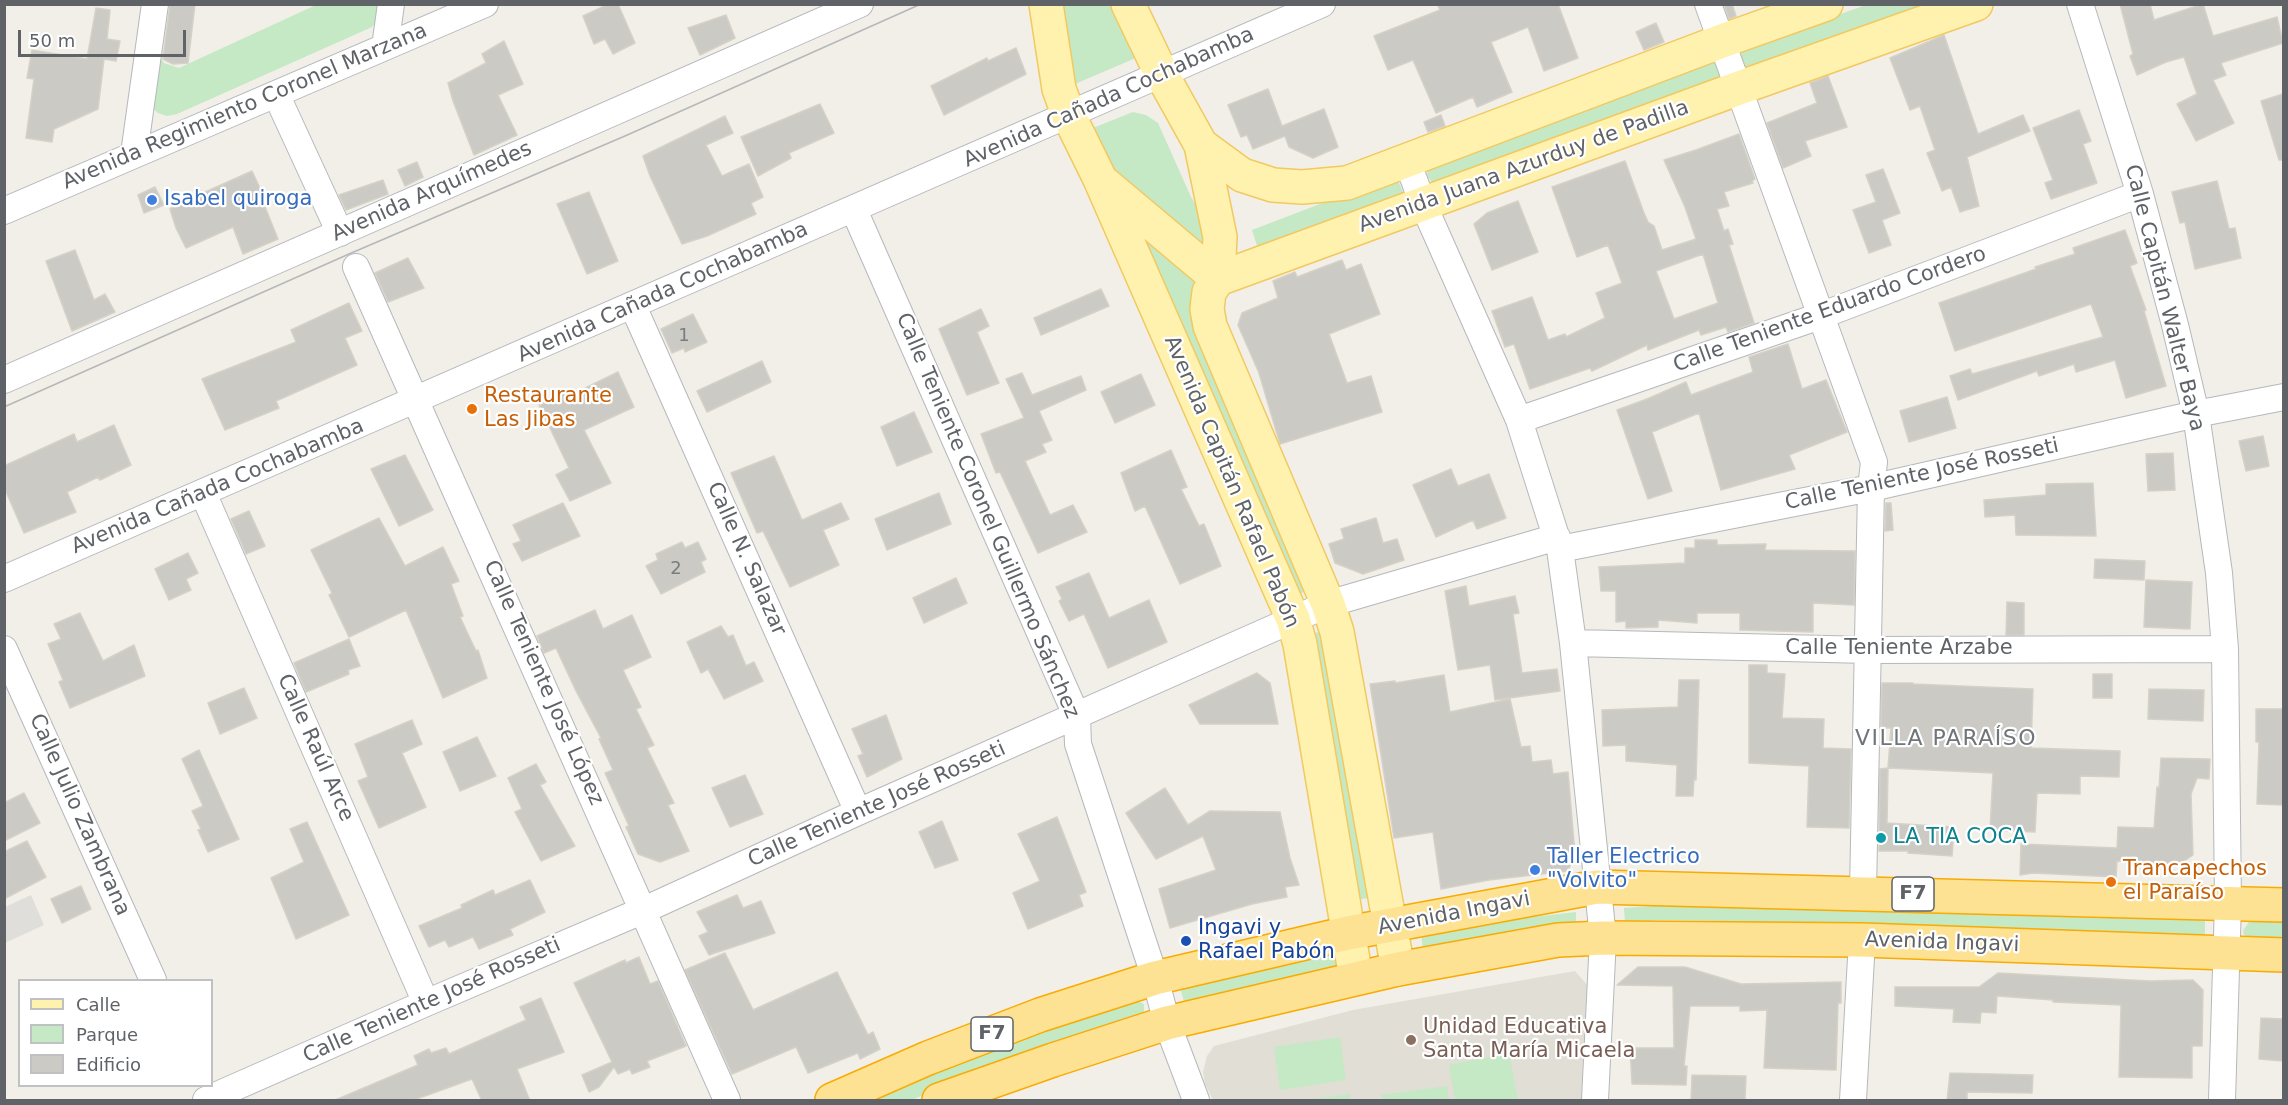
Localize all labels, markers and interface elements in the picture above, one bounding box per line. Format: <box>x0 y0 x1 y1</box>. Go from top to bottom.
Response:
scale bar <box>21 18 189 56</box>
street label: Avenida Regimiento Coronel Marzana <box>59 19 431 195</box>
street label: Avenida Cañada Cochabamba <box>960 22 1258 174</box>
text: 50 m <box>29 30 75 51</box>
street label: Avenida Juana Azurduy de Padilla <box>1355 95 1693 239</box>
street label: Avenida Arquímedes <box>328 137 536 247</box>
street label: Calle Capitán Walter Baya <box>2119 162 2209 434</box>
place label: Isabel quiroga <box>164 187 312 213</box>
marker: Isabel quiroga <box>145 193 159 207</box>
street label: Avenida Cañada Cochabamba <box>514 217 812 369</box>
street label: Calle Teniente Eduardo Cordero <box>1670 242 1990 378</box>
street label: Calle Teniente Coronel Guillermo Sánchez <box>890 309 1084 723</box>
house number: 1 <box>678 325 690 347</box>
street label: Avenida Capitán Rafael Pabón <box>1158 332 1304 632</box>
place label: Restaurante Las Jibas <box>484 384 612 434</box>
marker: Restaurante Las Jibas <box>465 402 479 416</box>
street label: Avenida Cañada Cochabamba <box>68 414 368 560</box>
street label: Calle Teniente José Rosseti <box>1783 434 2061 516</box>
street label: Calle N. Salazar <box>701 478 791 640</box>
street label: Calle Teniente José López <box>478 557 608 809</box>
house number: 2 <box>670 558 682 580</box>
street label: Calle Teniente Arzabe <box>1785 636 2013 662</box>
street label: Calle Raúl Arce <box>271 670 359 826</box>
street label: Calle Julio Zambrana <box>23 710 135 920</box>
district label: VILLA PARAÍSO <box>1855 726 2037 752</box>
street label: Calle Teniente José Rosseti <box>744 737 1010 873</box>
place label: LA TIA COCA <box>1893 825 2027 851</box>
marker: LA TIA COCA <box>1874 831 1888 845</box>
place label: Taller Electrico "Volvito" <box>1547 845 1700 895</box>
place label: Trancapechos el Paraíso <box>2123 857 2267 907</box>
marker: Taller Electrico "Volvito" <box>1528 863 1542 877</box>
marker: Trancapechos el Paraíso <box>2104 875 2118 889</box>
road number: F7 <box>1892 877 1934 911</box>
street label: Avenida Ingavi <box>1376 887 1532 941</box>
place label: Ingavi y Rafael Pabón <box>1198 916 1335 966</box>
street label: Avenida Ingavi <box>1864 928 2020 958</box>
street label: Calle Teniente José Rosseti <box>299 933 565 1069</box>
marker: Ingavi y Rafael Pabón <box>1179 934 1193 948</box>
legend <box>18 979 213 1087</box>
text: Calle <box>76 994 121 1015</box>
place label: Unidad Educativa Santa María Micaela <box>1423 1015 1635 1065</box>
road number: F7 <box>971 1017 1013 1051</box>
text: Parque <box>76 1024 138 1045</box>
marker: Unidad Educativa Santa María Micaela <box>1404 1033 1418 1047</box>
text: Edificio <box>76 1054 141 1075</box>

